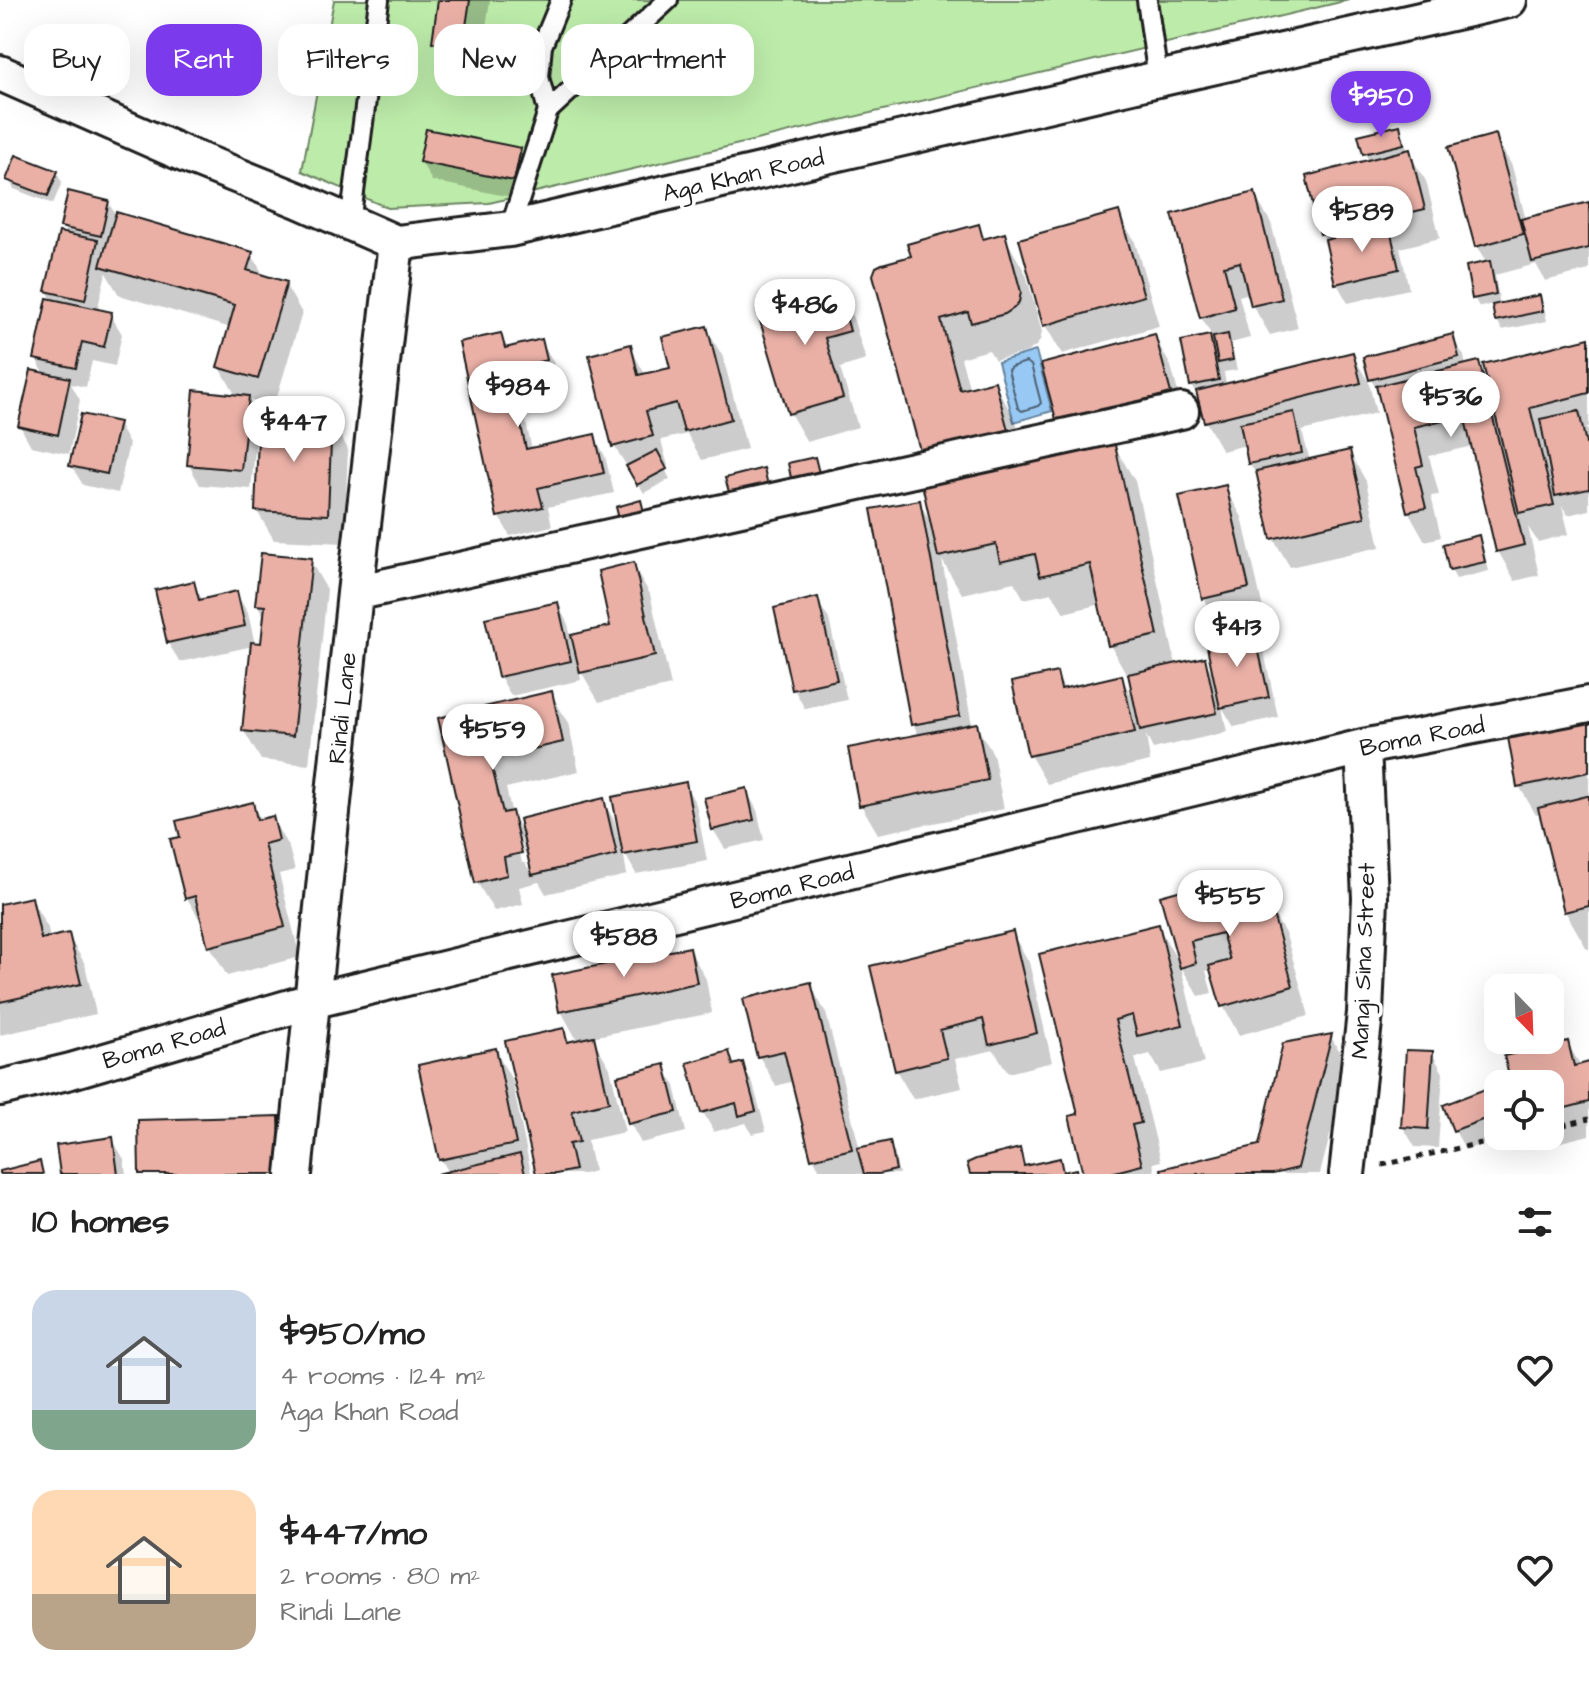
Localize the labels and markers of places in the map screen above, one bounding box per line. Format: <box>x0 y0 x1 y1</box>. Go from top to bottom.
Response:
pin: $950 <box>1334 71 1428 139</box>
pin: $589 <box>1315 186 1409 254</box>
pin: $486 <box>758 279 852 347</box>
pin: $984 <box>471 361 565 429</box>
pin: $536 <box>1404 371 1498 439</box>
pin: $447 <box>247 396 341 464</box>
pin: $413 <box>1190 601 1284 669</box>
pin: $559 <box>446 704 540 772</box>
pin: $555 <box>1183 870 1277 938</box>
pin: $588 <box>577 911 671 979</box>

